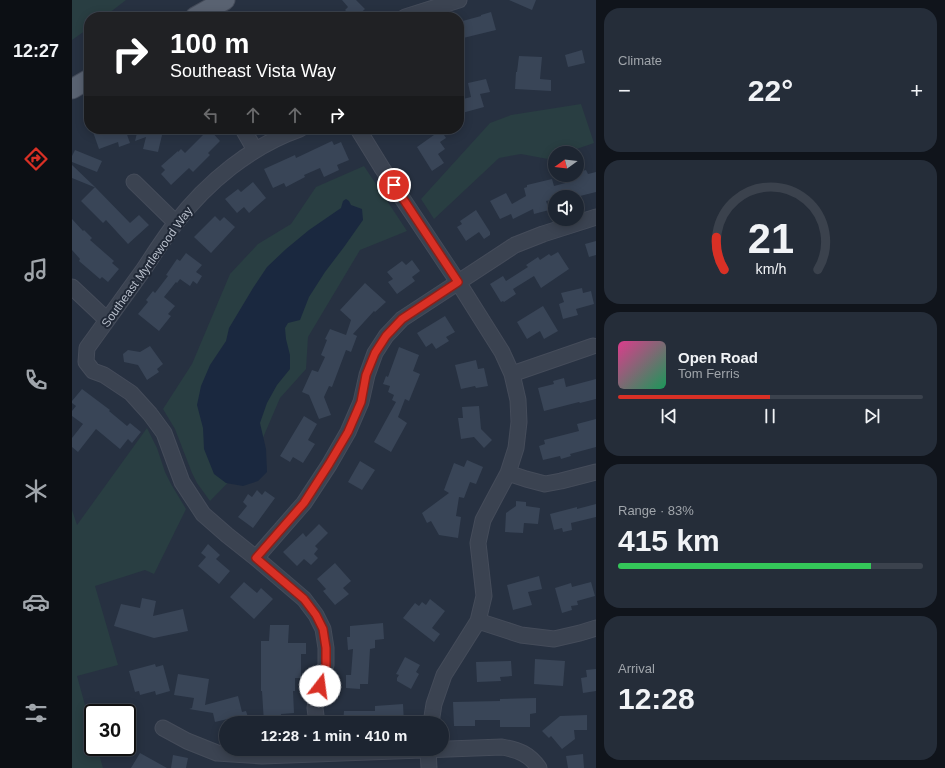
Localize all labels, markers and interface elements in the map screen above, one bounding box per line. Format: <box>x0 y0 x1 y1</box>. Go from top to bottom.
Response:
icon: right <box>104 28 156 80</box>
text: 100 m <box>170 28 249 59</box>
text: 12:27 <box>13 41 59 61</box>
text: Climate <box>618 53 662 68</box>
text: Southeast Vista Way <box>170 61 336 81</box>
text: 22° <box>748 74 793 107</box>
text: − <box>618 78 631 103</box>
text: + <box>910 78 923 103</box>
icon: left <box>200 104 222 126</box>
icon: ahead <box>242 104 264 126</box>
icon: ahead <box>284 104 306 126</box>
icon: right <box>326 104 348 126</box>
icon: directions <box>22 145 50 173</box>
north arrow <box>548 146 584 182</box>
map controls <box>548 146 584 226</box>
pin <box>377 168 411 202</box>
icon: arrive <box>383 174 405 196</box>
button: sound <box>548 190 584 226</box>
street label: Southeast Myrtlewood Way <box>99 204 195 330</box>
text: 21 <box>747 215 794 262</box>
icon: music <box>22 256 50 284</box>
text: km/h <box>755 261 786 277</box>
text: Open Road <box>678 349 758 366</box>
icon: phone <box>22 366 50 394</box>
text: Tom Ferris <box>678 366 739 381</box>
icon: previous <box>658 405 680 427</box>
icon: pause <box>759 405 781 427</box>
icon: next <box>861 405 883 427</box>
icon: climate <box>22 477 50 505</box>
text: Range · 83% <box>618 503 694 518</box>
text: 415 km <box>618 524 720 557</box>
icon: car <box>22 588 50 616</box>
text: Arrival <box>618 661 655 676</box>
position arrow <box>299 665 341 707</box>
text: 12:28 <box>618 682 695 715</box>
icon: filters <box>22 699 50 727</box>
speed limit sign: 30 <box>84 704 136 756</box>
text: 12:28 · 1 min · 410 m <box>261 727 407 744</box>

